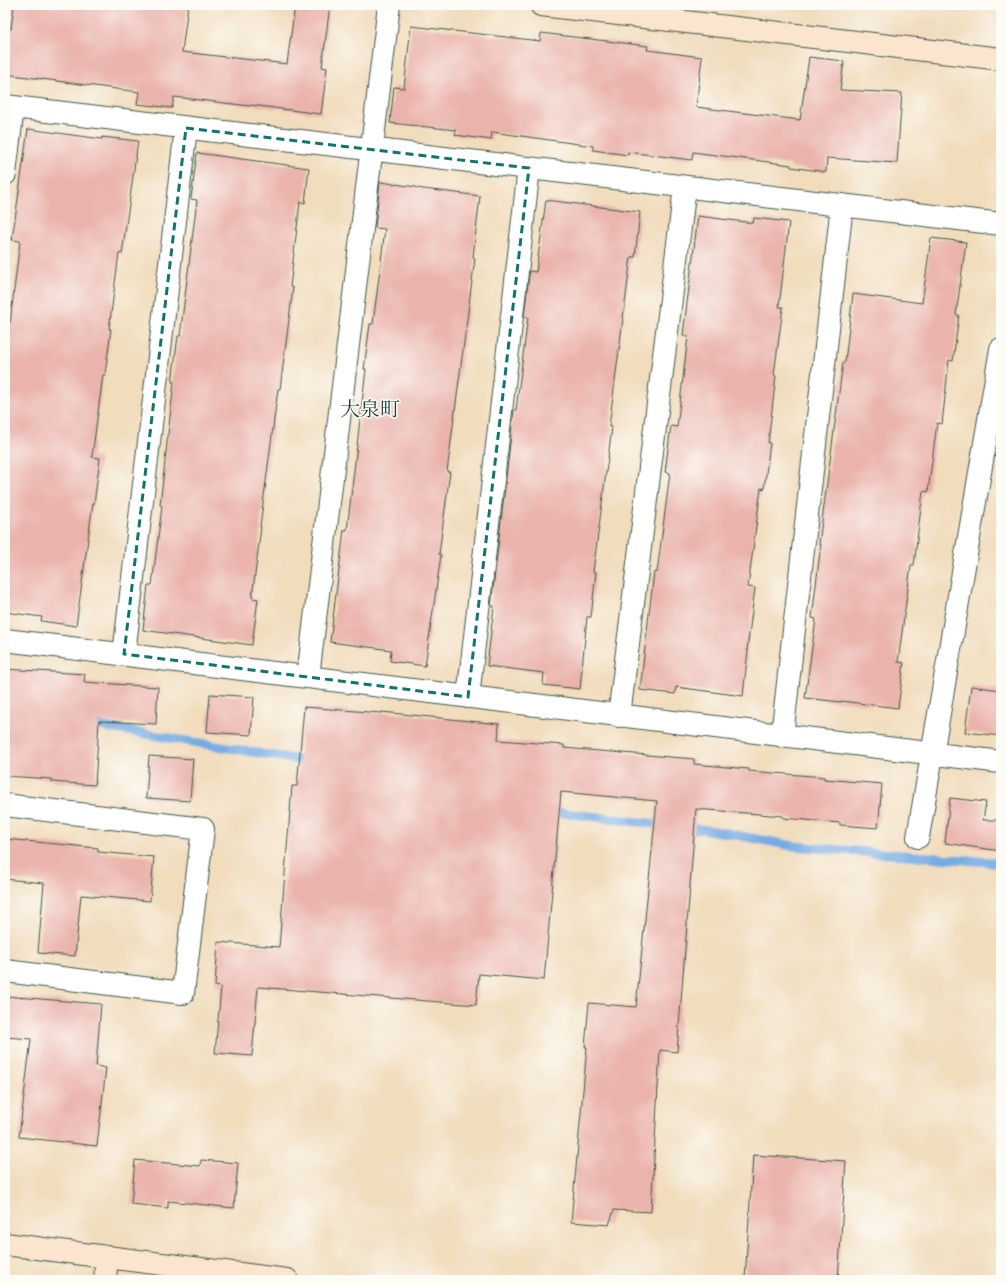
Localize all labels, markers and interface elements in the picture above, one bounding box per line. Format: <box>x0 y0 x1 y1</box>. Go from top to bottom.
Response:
district label: 大泉町 <box>340 396 400 422</box>

